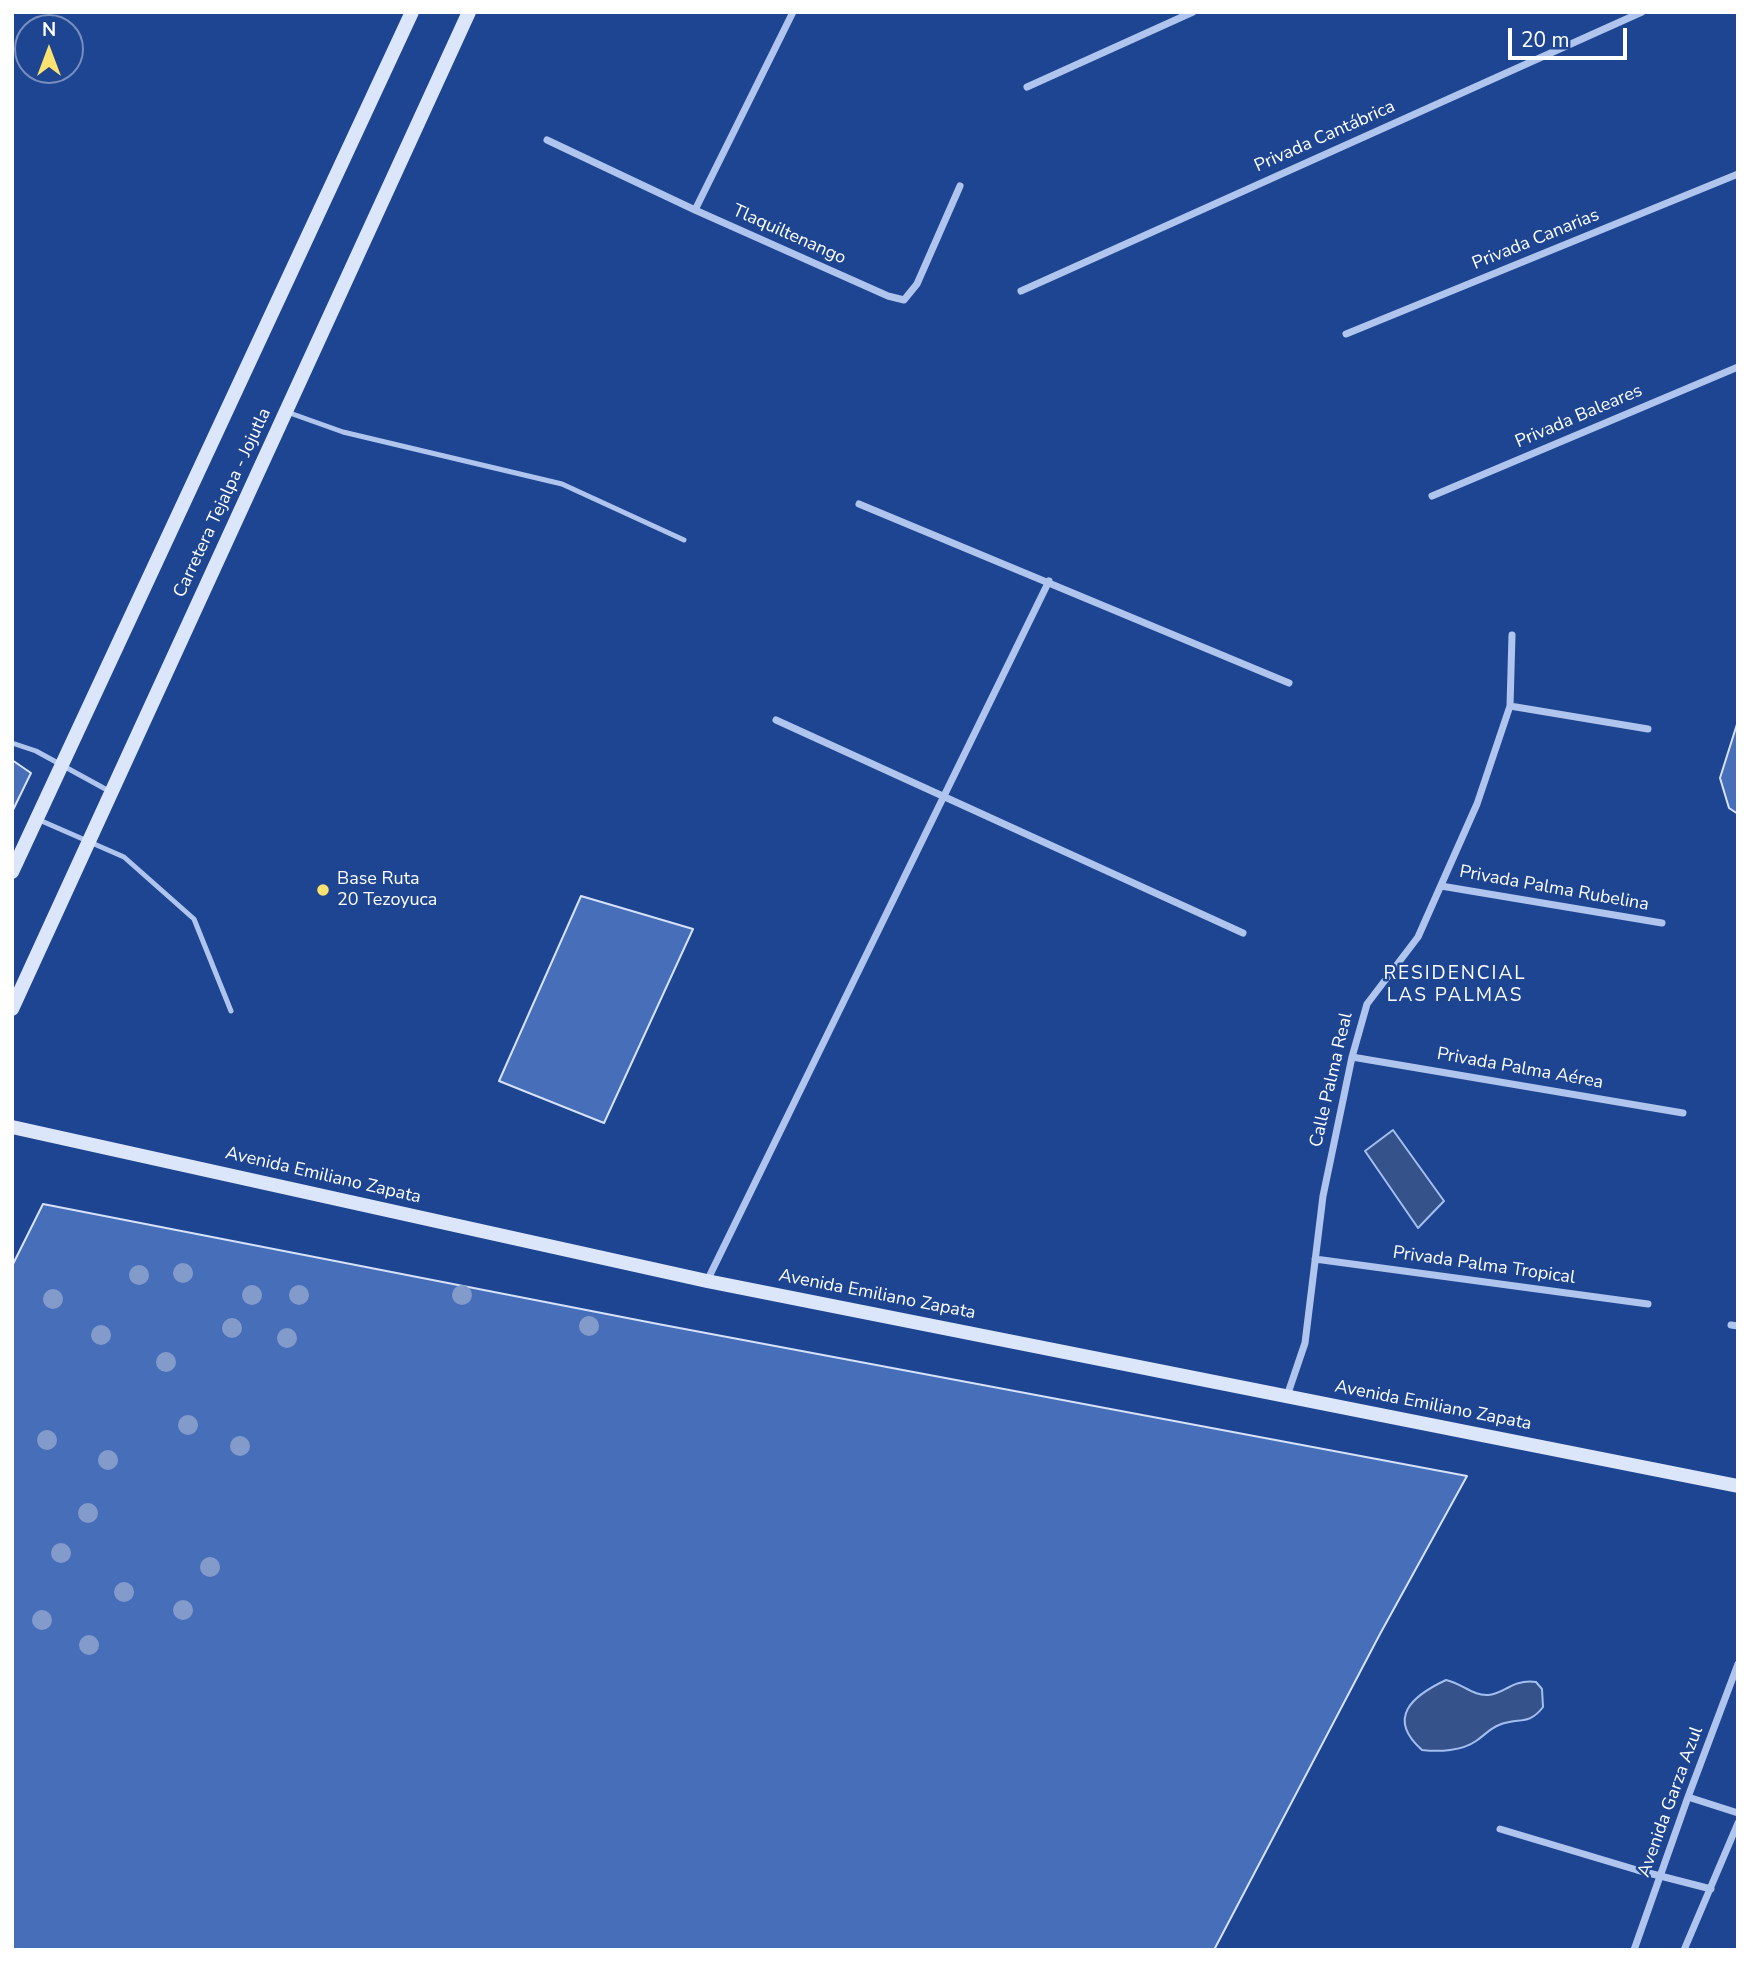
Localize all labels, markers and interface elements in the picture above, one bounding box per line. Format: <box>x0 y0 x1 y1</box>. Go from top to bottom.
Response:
north arrow <box>14 14 84 84</box>
scale bar <box>1512 14 1631 58</box>
text: N <box>42 17 56 43</box>
text: 20 m <box>1521 26 1570 54</box>
street label: Privada Cantábrica <box>1251 96 1399 178</box>
street label: Tlaquiltenango <box>729 200 849 270</box>
street label: Privada Canarias <box>1469 205 1603 275</box>
street label: Privada Baleares <box>1512 381 1646 453</box>
street label: Carretera Tejalpa - Jojutla <box>170 405 276 601</box>
street label: Privada Palma Rubelina <box>1458 862 1650 916</box>
place label: Base Ruta 20 Tezoyuca <box>337 869 437 912</box>
marker: Base Ruta 20 Tezoyuca <box>315 882 331 898</box>
district label: RESIDENCIAL LAS PALMAS <box>1385 963 1525 1007</box>
street label: Calle Palma Real <box>1306 1010 1358 1150</box>
street label: Privada Palma Aérea <box>1435 1044 1605 1094</box>
street label: Avenida Emiliano Zapata <box>223 1143 423 1209</box>
street label: Privada Palma Tropical <box>1391 1242 1577 1290</box>
street label: Avenida Emiliano Zapata <box>777 1265 977 1325</box>
street label: Avenida Emiliano Zapata <box>1333 1376 1533 1436</box>
street label: Avenida Garza Azul <box>1634 1724 1708 1880</box>

